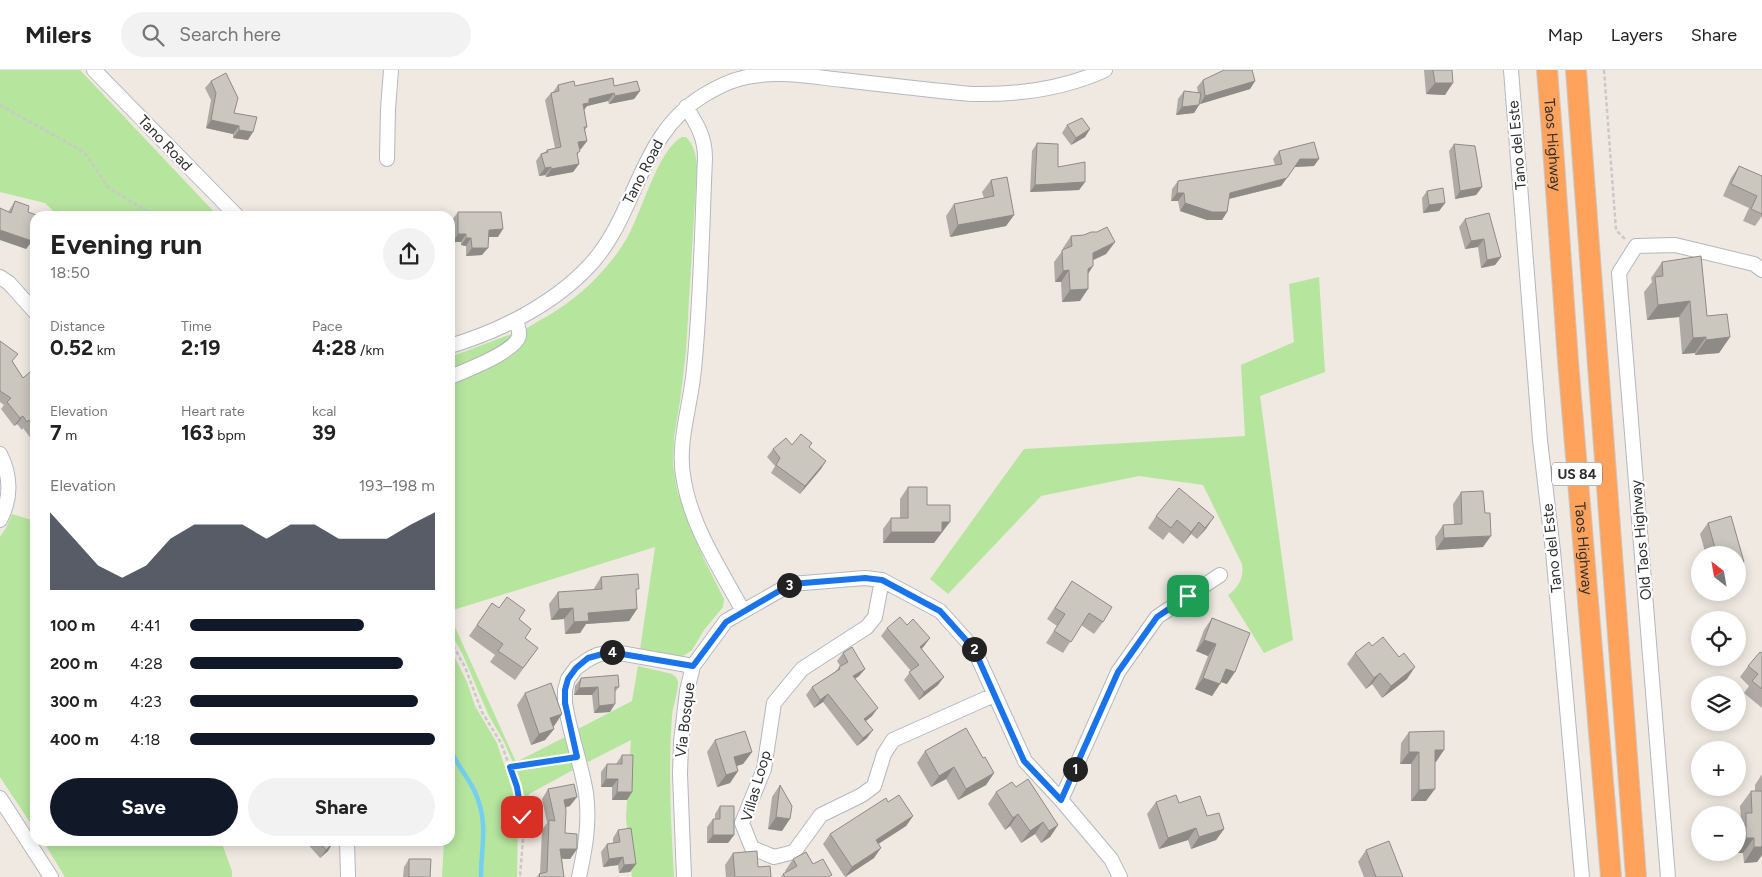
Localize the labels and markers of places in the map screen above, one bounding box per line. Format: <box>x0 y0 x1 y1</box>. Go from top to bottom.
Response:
pin: 3 <box>776 572 802 598</box>
pin <box>1167 575 1209 617</box>
pin: 2 <box>962 636 986 662</box>
pin: 4 <box>600 640 624 664</box>
pin: 1 <box>1062 756 1088 782</box>
pin <box>501 796 543 838</box>

